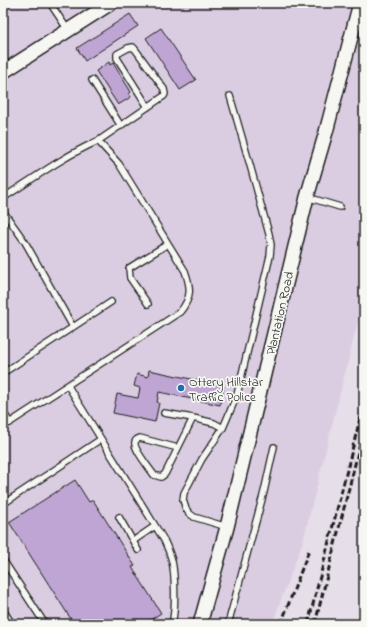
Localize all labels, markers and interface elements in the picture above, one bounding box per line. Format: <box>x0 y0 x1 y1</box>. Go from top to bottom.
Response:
street label: Plantation Road <box>262 269 299 357</box>
place label: Ottery Hillstar Traffic Police <box>189 373 264 407</box>
marker: Ottery Hillstar Traffic Police <box>176 383 186 393</box>

